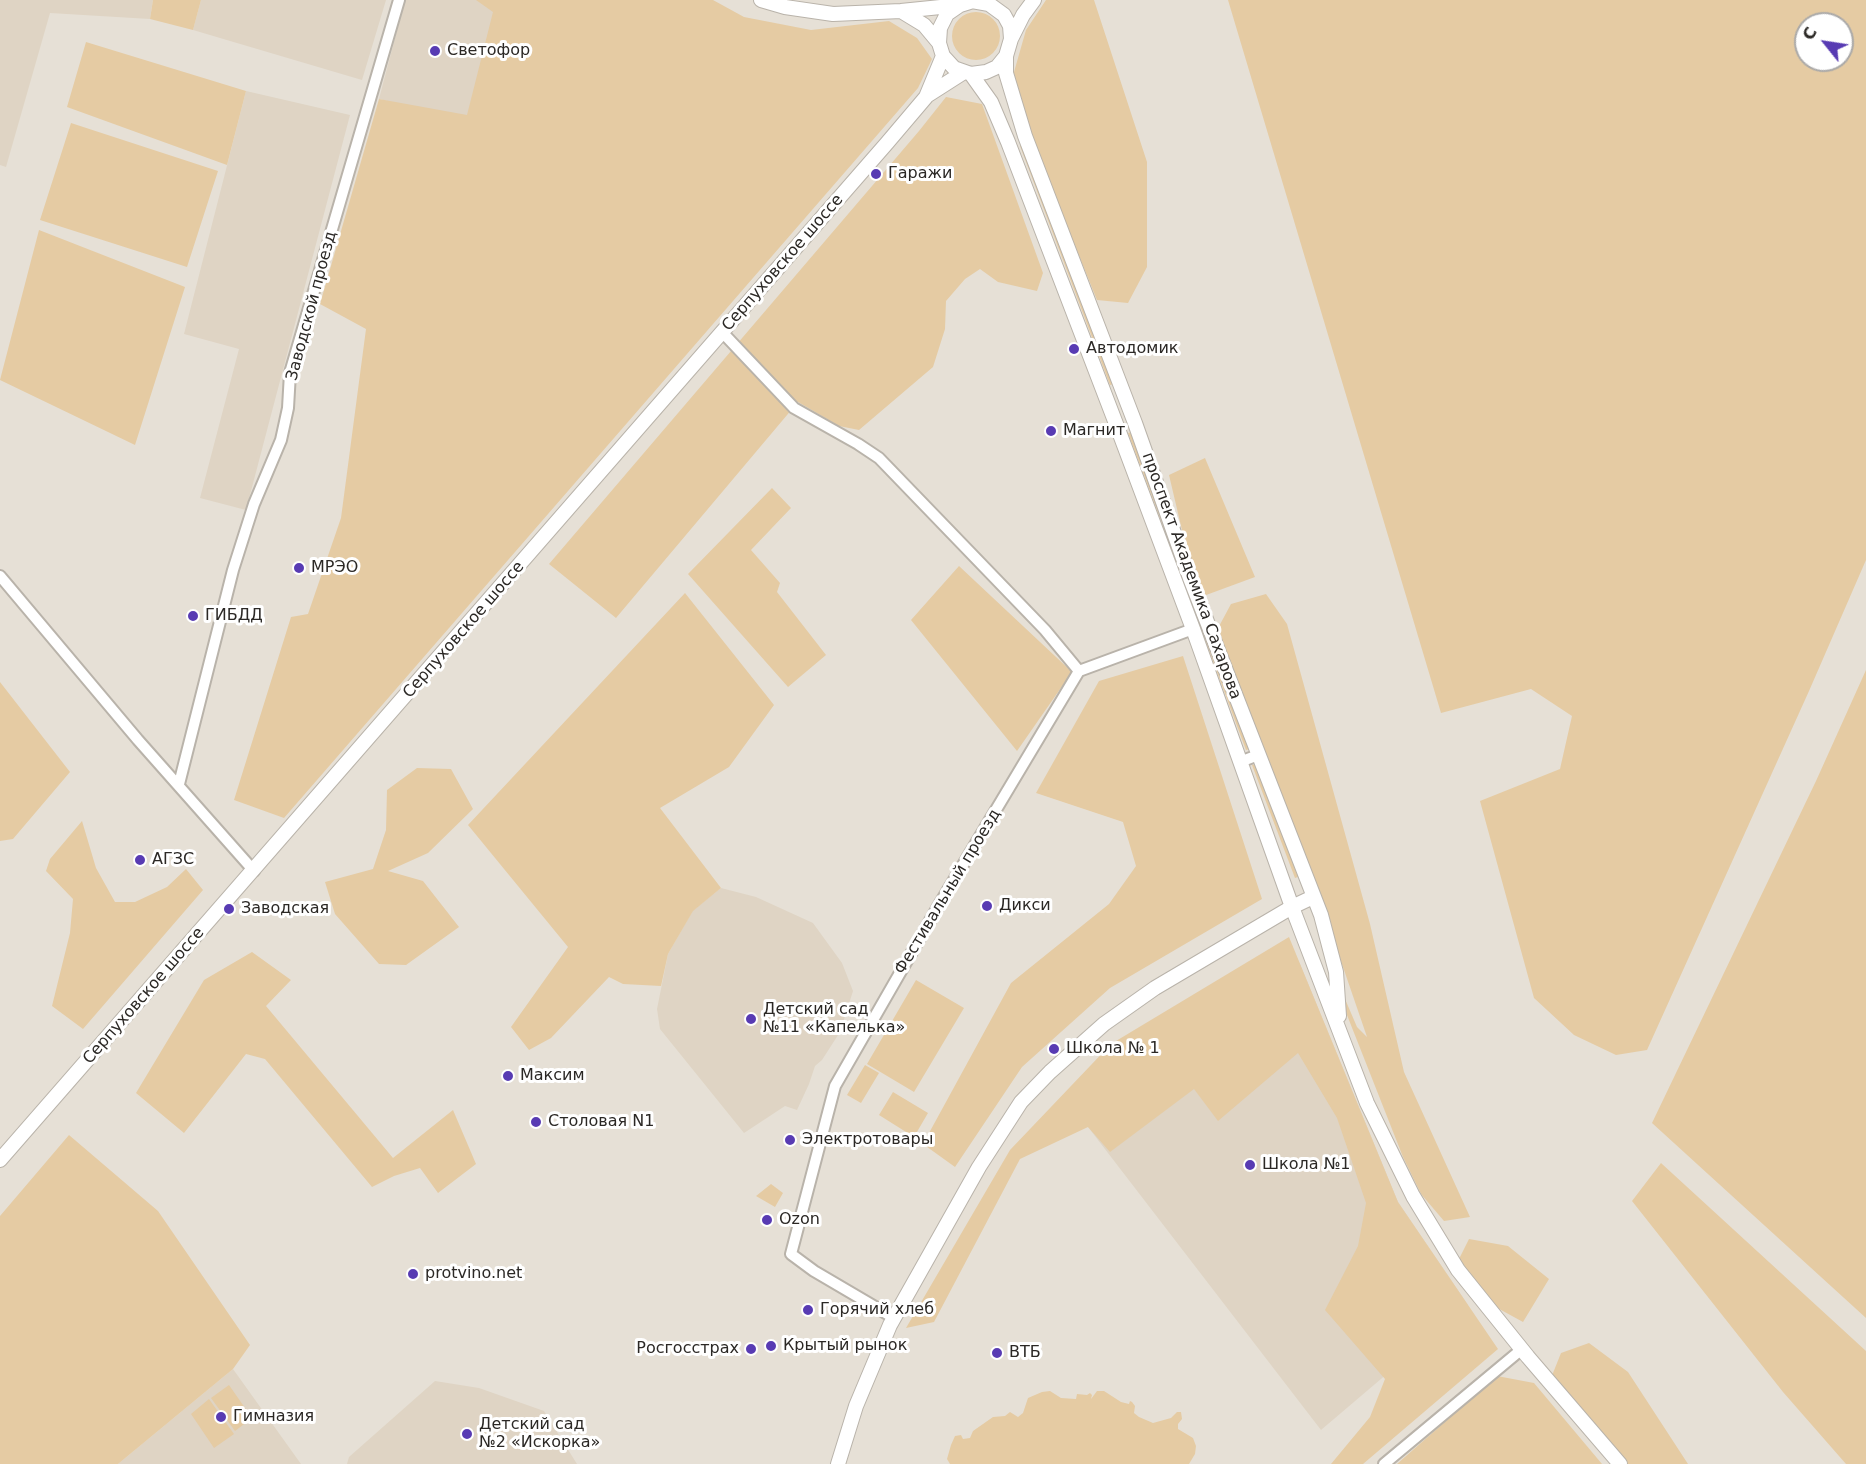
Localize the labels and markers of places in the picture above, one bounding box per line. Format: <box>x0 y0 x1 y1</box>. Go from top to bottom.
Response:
place label: Светофор <box>447 41 530 61</box>
marker: Светофор <box>428 44 442 58</box>
place label: Гаражи <box>888 164 952 184</box>
marker: Гаражи <box>869 167 883 181</box>
place label: Автодомик <box>1086 339 1178 359</box>
marker: Автодомик <box>1067 342 1081 356</box>
place label: Магнит <box>1063 421 1125 441</box>
marker: Магнит <box>1044 424 1058 438</box>
place label: МРЭО <box>311 558 358 578</box>
marker: МРЭО <box>292 561 306 575</box>
place label: ГИБДД <box>205 606 263 626</box>
marker: ГИБДД <box>186 609 200 623</box>
place label: АГЗС <box>152 850 194 870</box>
marker: АГЗС <box>133 853 147 867</box>
place label: Дикси <box>999 896 1051 916</box>
place label: Заводская <box>241 899 329 919</box>
marker: Дикси <box>980 899 994 913</box>
marker: Заводская <box>222 902 236 916</box>
place label: Детский сад №11 «Капелька» <box>763 1000 905 1038</box>
marker: Детский сад №11 «Капелька» <box>744 1012 758 1026</box>
place label: Школа № 1 <box>1066 1039 1160 1059</box>
marker: Школа № 1 <box>1047 1042 1061 1056</box>
place label: Максим <box>520 1066 585 1086</box>
marker: Максим <box>501 1069 515 1083</box>
place label: Столовая N1 <box>548 1112 654 1132</box>
marker: Столовая N1 <box>529 1115 543 1129</box>
place label: Электротовары <box>802 1130 933 1150</box>
marker: Электротовары <box>783 1133 797 1147</box>
place label: Школа №1 <box>1262 1155 1350 1175</box>
marker: Школа №1 <box>1243 1158 1257 1172</box>
place label: Ozon <box>779 1210 820 1230</box>
marker: Ozon <box>760 1213 774 1227</box>
place label: protvino.net <box>425 1264 522 1284</box>
marker: protvino.net <box>406 1267 420 1281</box>
place label: Горячий хлеб <box>820 1300 934 1320</box>
marker: Горячий хлеб <box>801 1303 815 1317</box>
place label: Крытый рынок <box>783 1336 907 1356</box>
place label: Росгосстрах <box>636 1339 739 1359</box>
marker: Крытый рынок <box>764 1339 778 1353</box>
marker: Росгосстрах <box>744 1342 758 1356</box>
place label: ВТБ <box>1009 1343 1041 1363</box>
marker: ВТБ <box>990 1346 1004 1360</box>
place label: Гимназия <box>233 1407 314 1427</box>
marker: Гимназия <box>214 1410 228 1424</box>
place label: Детcкий сад №2 «Искорка» <box>479 1415 600 1453</box>
marker: Детcкий сад №2 «Искорка» <box>460 1427 474 1441</box>

